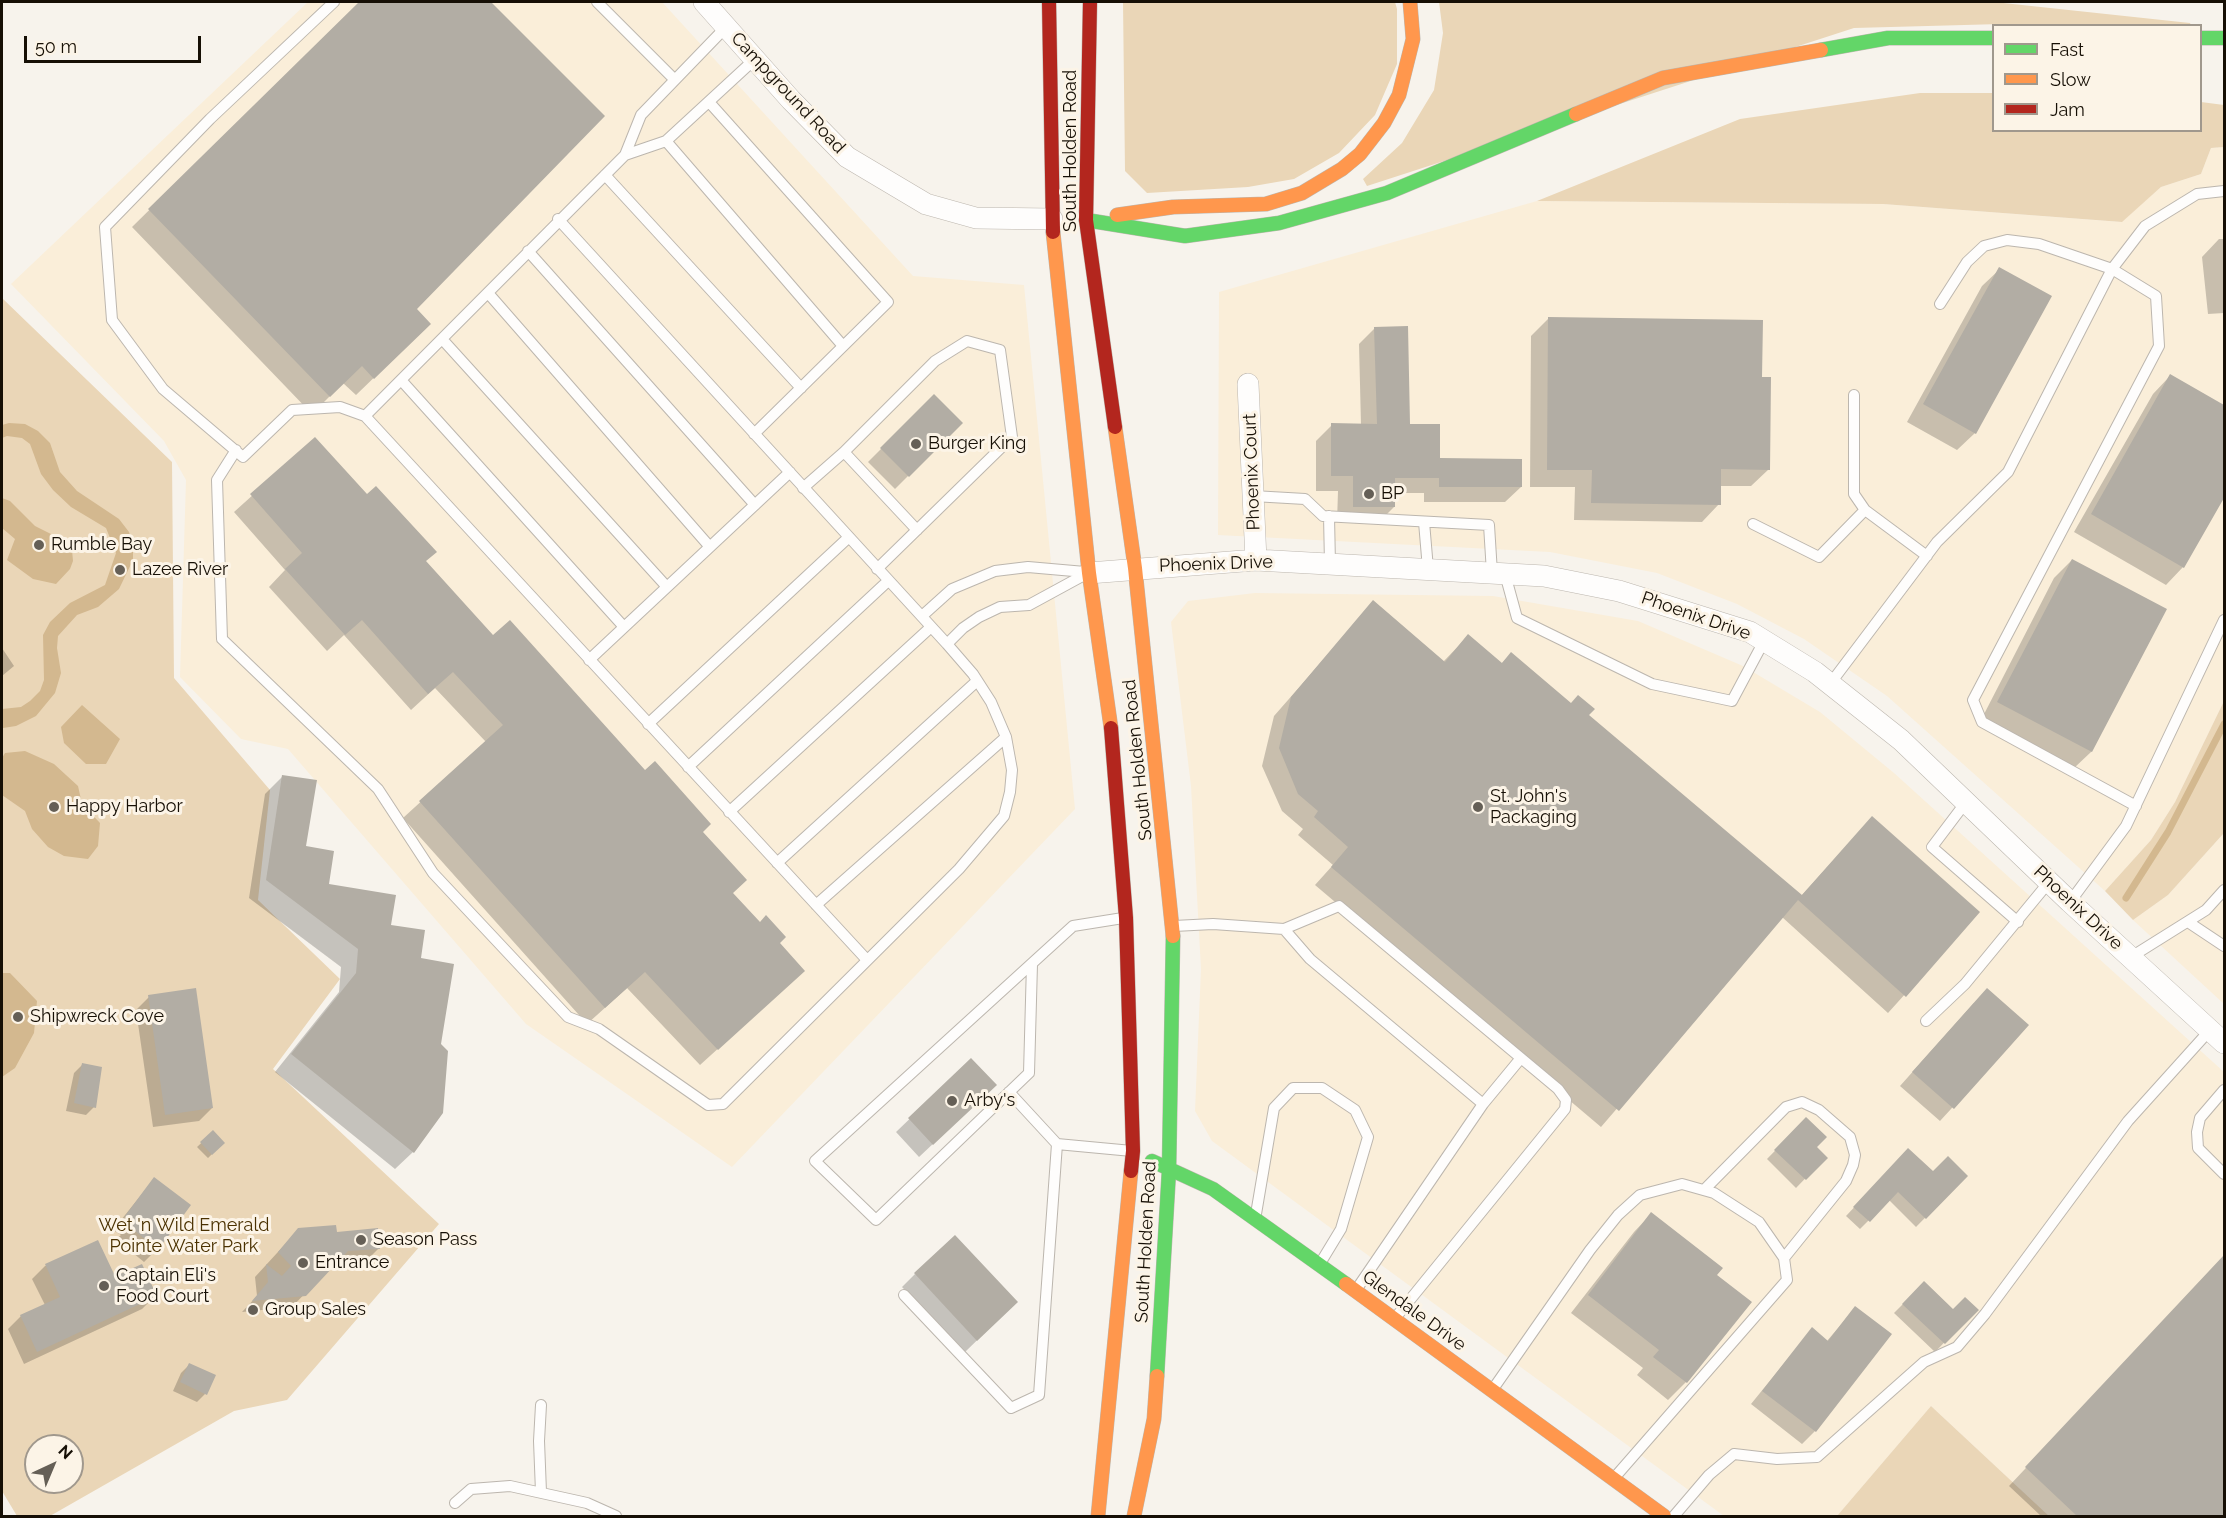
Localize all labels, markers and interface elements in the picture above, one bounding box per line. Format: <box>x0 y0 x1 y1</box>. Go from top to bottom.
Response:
scale bar <box>27 24 204 62</box>
legend <box>1992 24 2202 132</box>
street label: Campground Road <box>726 28 850 158</box>
text: 50 m <box>35 36 77 57</box>
text: Fast <box>2050 39 2084 60</box>
text: Slow <box>2050 69 2091 90</box>
street label: South Holden Road <box>1060 70 1082 232</box>
text: Jam <box>2050 99 2085 120</box>
street label: Phoenix Court <box>1239 413 1265 531</box>
place label: Burger King <box>928 433 1026 455</box>
marker: Burger King <box>909 437 923 451</box>
place label: BP <box>1381 483 1404 505</box>
marker: BP <box>1362 487 1376 501</box>
place label: Rumble Bay <box>51 534 152 556</box>
marker: Rumble Bay <box>32 538 46 552</box>
street label: Phoenix Drive <box>1159 551 1273 577</box>
place label: Lazee River <box>132 559 228 581</box>
marker: Lazee River <box>113 563 127 577</box>
street label: Phoenix Drive <box>1639 587 1753 645</box>
street label: South Holden Road <box>1119 678 1157 842</box>
place label: St. John's Packaging <box>1490 786 1577 828</box>
place label: Happy Harbor <box>66 796 183 818</box>
marker: Happy Harbor <box>47 800 61 814</box>
marker: St. John's Packaging <box>1471 800 1485 814</box>
street label: Phoenix Drive <box>2029 861 2127 955</box>
place label: Shipwreck Cove <box>30 1006 164 1028</box>
marker: Shipwreck Cove <box>11 1010 25 1024</box>
place label: Arby's <box>964 1090 1015 1112</box>
marker: Arby's <box>945 1094 959 1108</box>
street label: South Holden Road <box>1131 1160 1161 1324</box>
park label: Wet 'n Wild Emerald Pointe Water Park <box>99 1215 269 1258</box>
place label: Season Pass <box>373 1229 477 1251</box>
marker: Season Pass <box>354 1233 368 1247</box>
place label: Entrance <box>315 1252 389 1274</box>
marker: Entrance <box>296 1256 310 1270</box>
place label: Captain Eli's Food Court <box>116 1265 216 1308</box>
street label: Glendale Drive <box>1358 1266 1470 1356</box>
marker: Captain Eli's Food Court <box>97 1279 111 1293</box>
place label: Group Sales <box>265 1299 366 1321</box>
marker: Group Sales <box>246 1303 260 1317</box>
north arrow <box>24 1434 84 1494</box>
text: N <box>54 1441 76 1463</box>

